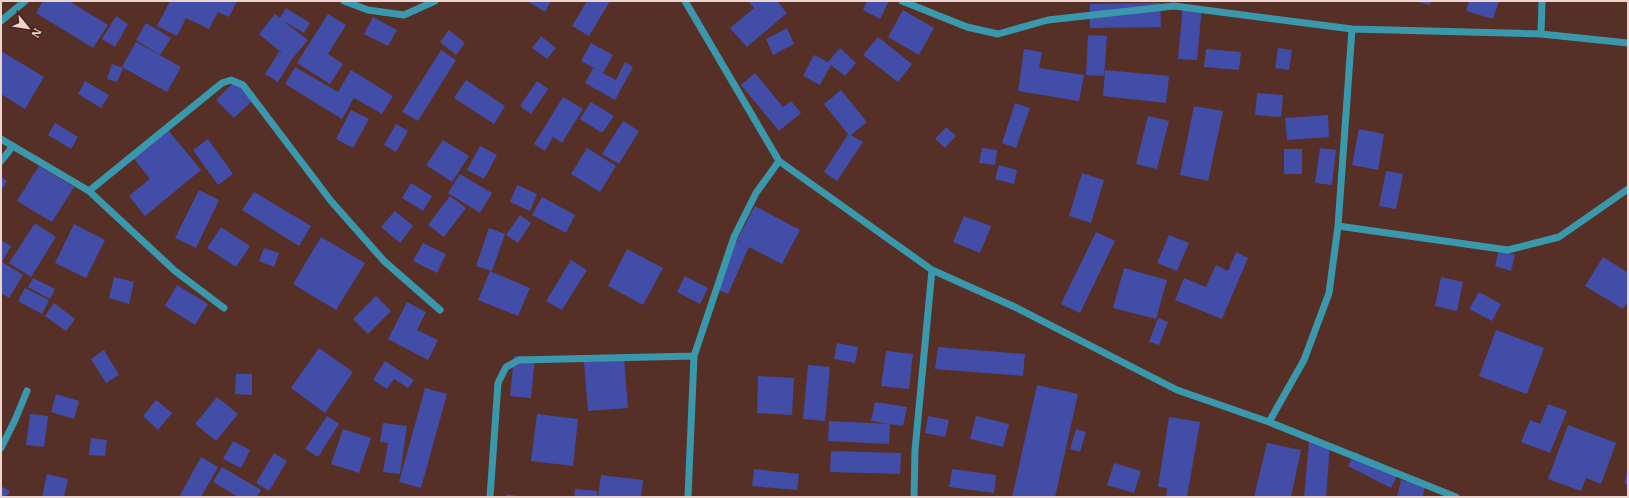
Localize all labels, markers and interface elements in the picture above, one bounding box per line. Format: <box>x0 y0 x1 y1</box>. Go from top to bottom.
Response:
north arrow <box>8 8 48 48</box>
text: N <box>28 26 45 41</box>

